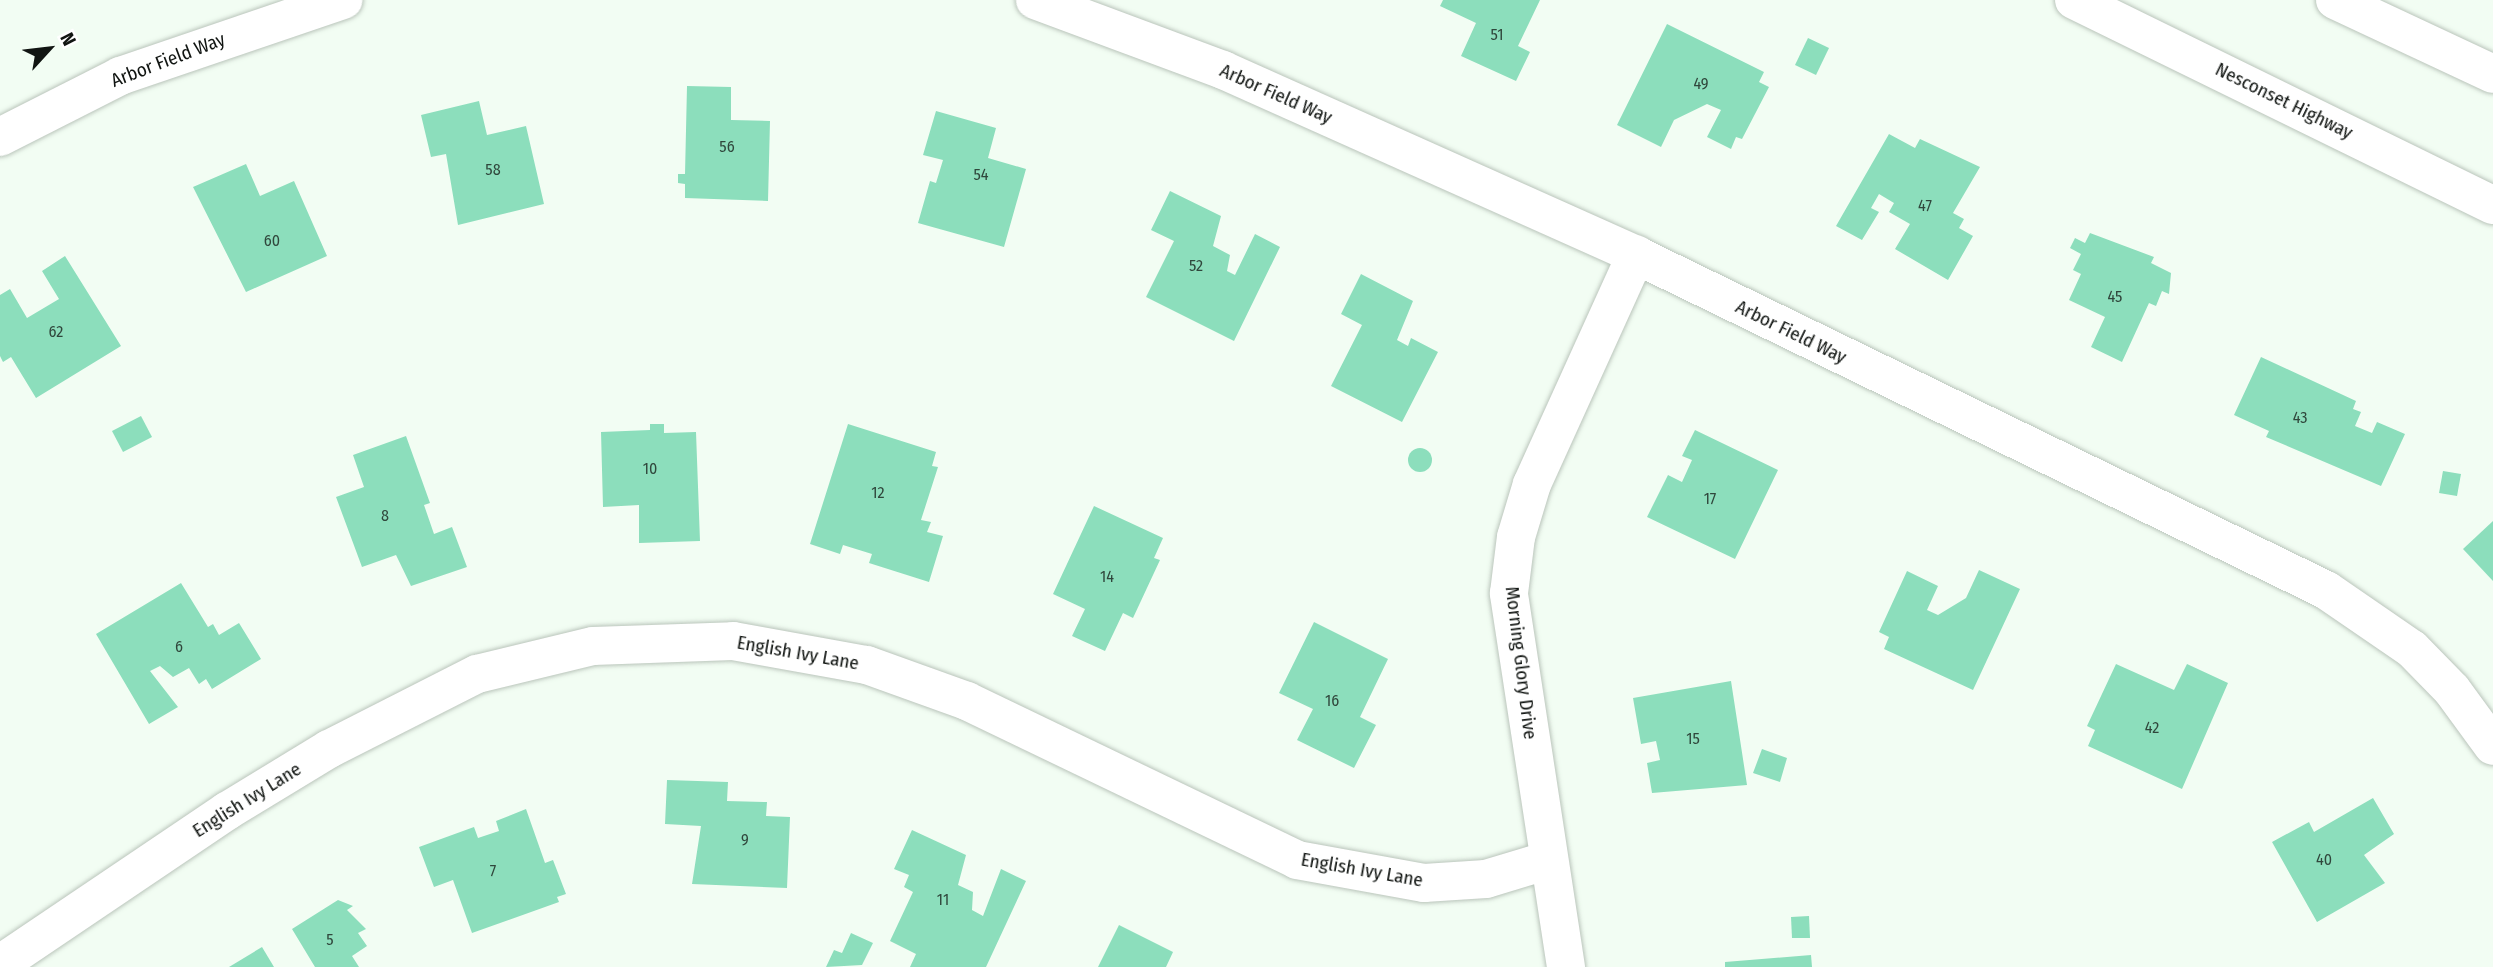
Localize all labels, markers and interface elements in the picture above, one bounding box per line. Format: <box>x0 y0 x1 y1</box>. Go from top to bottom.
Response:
north arrow <box>14 14 84 84</box>
house number: 51 <box>1491 25 1503 45</box>
street label: Arbor Field Way <box>108 28 228 92</box>
text: N <box>55 29 81 50</box>
street label: Nesconset Highway <box>2212 58 2356 144</box>
street label: Arbor Field Way <box>1216 59 1336 129</box>
house number: 49 <box>1693 74 1709 94</box>
house number: 56 <box>719 137 735 157</box>
house number: 58 <box>485 160 501 180</box>
house number: 54 <box>973 165 989 185</box>
house number: 47 <box>1918 196 1932 216</box>
house number: 60 <box>264 231 280 251</box>
house number: 52 <box>1189 256 1203 276</box>
house number: 45 <box>2108 287 2122 307</box>
street label: Arbor Field Way <box>1732 295 1850 369</box>
house number: 62 <box>49 322 63 342</box>
house number: 43 <box>2293 408 2307 428</box>
house number: 10 <box>643 459 657 479</box>
house number: 12 <box>871 483 885 503</box>
house number: 17 <box>1704 489 1716 509</box>
house number: 8 <box>381 506 389 526</box>
house number: 14 <box>1100 567 1114 587</box>
street label: Morning Glory Drive <box>1500 585 1542 741</box>
street label: English Ivy Lane <box>735 631 861 675</box>
house number: 6 <box>175 637 183 657</box>
house number: 16 <box>1325 691 1339 711</box>
house number: 42 <box>2145 718 2159 738</box>
house number: 15 <box>1686 729 1700 749</box>
street label: English Ivy Lane <box>189 758 305 842</box>
house number: 9 <box>741 830 749 850</box>
street label: English Ivy Lane <box>1299 848 1425 892</box>
house number: 40 <box>2316 850 2332 870</box>
house number: 7 <box>490 861 496 881</box>
house number: 11 <box>937 890 949 910</box>
house number: 5 <box>326 930 334 950</box>

